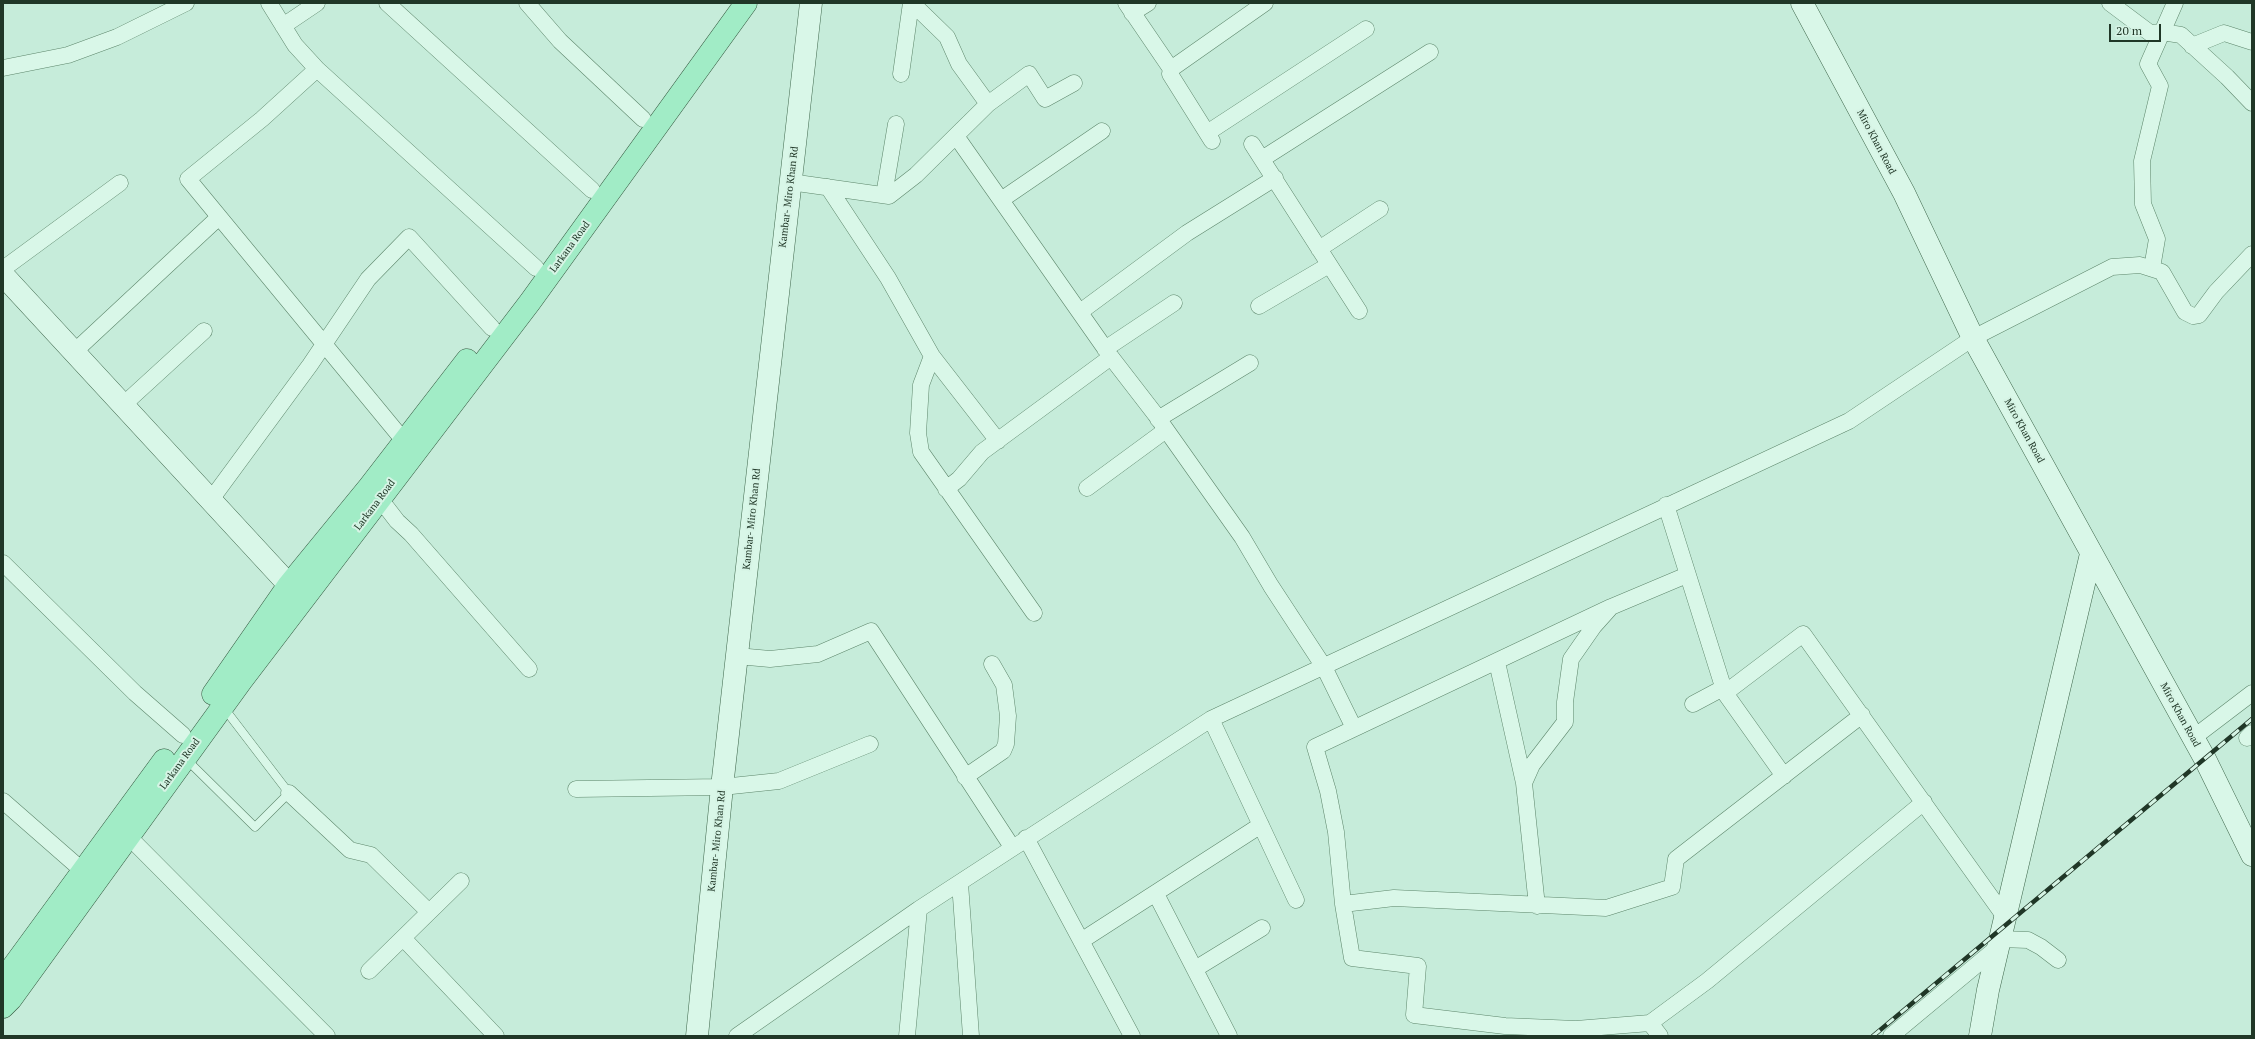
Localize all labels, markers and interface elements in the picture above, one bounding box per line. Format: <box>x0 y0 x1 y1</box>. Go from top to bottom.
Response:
scale bar <box>2111 16 2163 42</box>
text: 20 m <box>2116 23 2142 38</box>
street label: Miro Khan Road <box>1854 108 1898 176</box>
street label: Kambar- Miro Khan Rd <box>777 146 801 248</box>
street label: Larkana Road <box>547 219 593 275</box>
street label: Miro Khan Road <box>2001 397 2047 465</box>
street label: Kambar- Miro Khan Rd <box>741 468 763 570</box>
street label: Larkana Road <box>352 477 398 533</box>
street label: Miro Khan Road <box>2157 681 2203 749</box>
street label: Larkana Road <box>157 736 203 792</box>
street label: Kambar- Miro Khan Rd <box>706 790 728 892</box>

